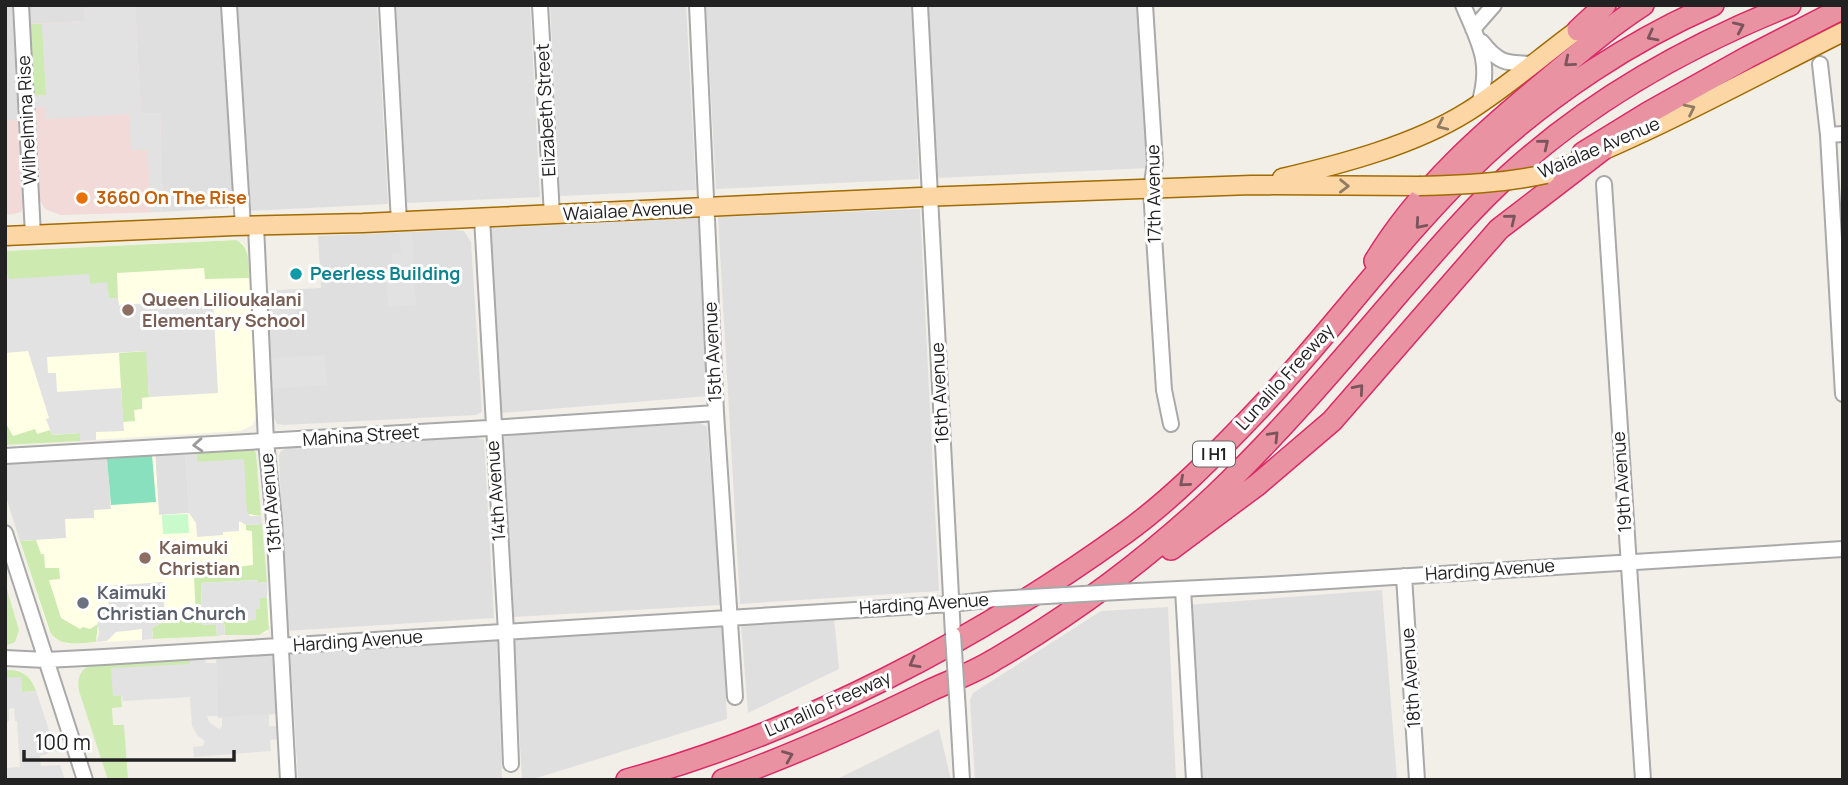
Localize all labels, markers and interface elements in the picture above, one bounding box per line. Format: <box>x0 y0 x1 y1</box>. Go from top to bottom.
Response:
one-way arrow <box>1731 21 1744 35</box>
one-way arrow <box>1647 28 1660 41</box>
street label: Elizabeth Street <box>530 43 560 177</box>
one-way arrow <box>1564 53 1577 66</box>
street label: Wilhelmina Rise <box>11 55 41 185</box>
one-way arrow <box>1683 103 1695 117</box>
street label: Waialae Avenue <box>1534 111 1663 184</box>
one-way arrow <box>1436 116 1449 130</box>
one-way arrow <box>1536 140 1549 152</box>
street label: 17th Avenue <box>1140 144 1166 244</box>
one-way arrow <box>1339 178 1349 194</box>
place label: 3660 On The Rise <box>96 185 247 209</box>
marker: 3660 On The Rise <box>74 190 90 206</box>
street label: Waialae Avenue <box>562 195 694 225</box>
one-way arrow <box>1504 215 1516 228</box>
one-way arrow <box>1416 216 1428 229</box>
place label: Peerless Building <box>310 261 460 285</box>
marker: Peerless Building <box>288 266 304 282</box>
place label: Queen Lilioukalani Elementary School <box>142 287 305 332</box>
street label: 15th Avenue <box>697 301 727 403</box>
marker: Queen Lilioukalani Elementary School <box>120 302 136 318</box>
street label: Lunalilo Freeway <box>1230 318 1339 435</box>
street label: 16th Avenue <box>924 342 954 444</box>
one-way arrow <box>1351 384 1363 397</box>
street label: Mahina Street <box>302 419 420 451</box>
one-way arrow <box>1265 431 1278 444</box>
street label: 19th Avenue <box>1605 431 1637 533</box>
one-way arrow <box>192 437 203 452</box>
street label: 14th Avenue <box>480 440 510 542</box>
road number: I H1 <box>1193 442 1235 467</box>
street label: 13th Avenue <box>254 452 286 554</box>
one-way arrow <box>1179 474 1192 487</box>
place label: Kaimuki Christian <box>159 535 240 580</box>
marker: Kaimuki Christian <box>137 550 153 566</box>
street label: Harding Avenue <box>1424 552 1556 586</box>
place label: Kaimuki Christian Church <box>97 580 246 625</box>
street label: Harding Avenue <box>858 586 990 620</box>
marker: Kaimuki Christian Church <box>75 595 91 611</box>
street label: Harding Avenue <box>292 623 424 657</box>
street label: 18th Avenue <box>1395 627 1425 729</box>
one-way arrow <box>909 655 922 668</box>
street label: Lunalilo Freeway <box>761 664 895 742</box>
scale bar <box>24 718 234 762</box>
text: 100 m <box>35 728 91 756</box>
one-way arrow <box>781 751 793 765</box>

